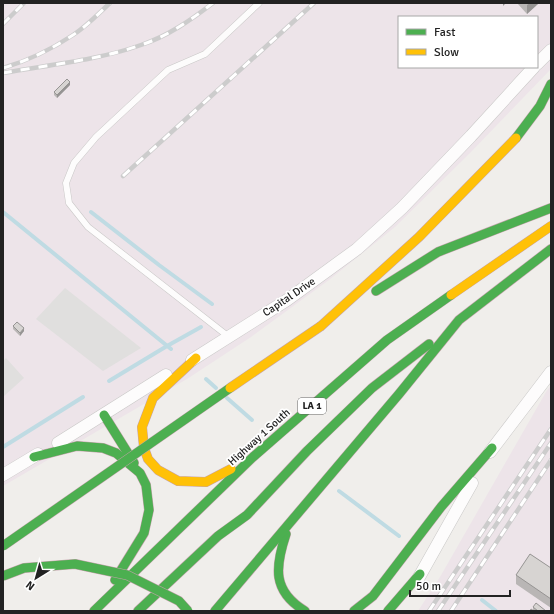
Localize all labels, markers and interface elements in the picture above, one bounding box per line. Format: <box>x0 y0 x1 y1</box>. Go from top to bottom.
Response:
legend <box>398 16 538 68</box>
text: Fast <box>434 25 455 40</box>
text: Slow <box>434 45 459 60</box>
street label: Capital Drive <box>260 275 318 319</box>
road number: LA 1 <box>298 398 326 414</box>
street label: Highway 1 South <box>225 406 293 468</box>
north arrow <box>16 558 56 598</box>
scale bar <box>410 572 510 598</box>
text: N <box>23 578 37 593</box>
text: 50 m <box>416 579 441 594</box>

